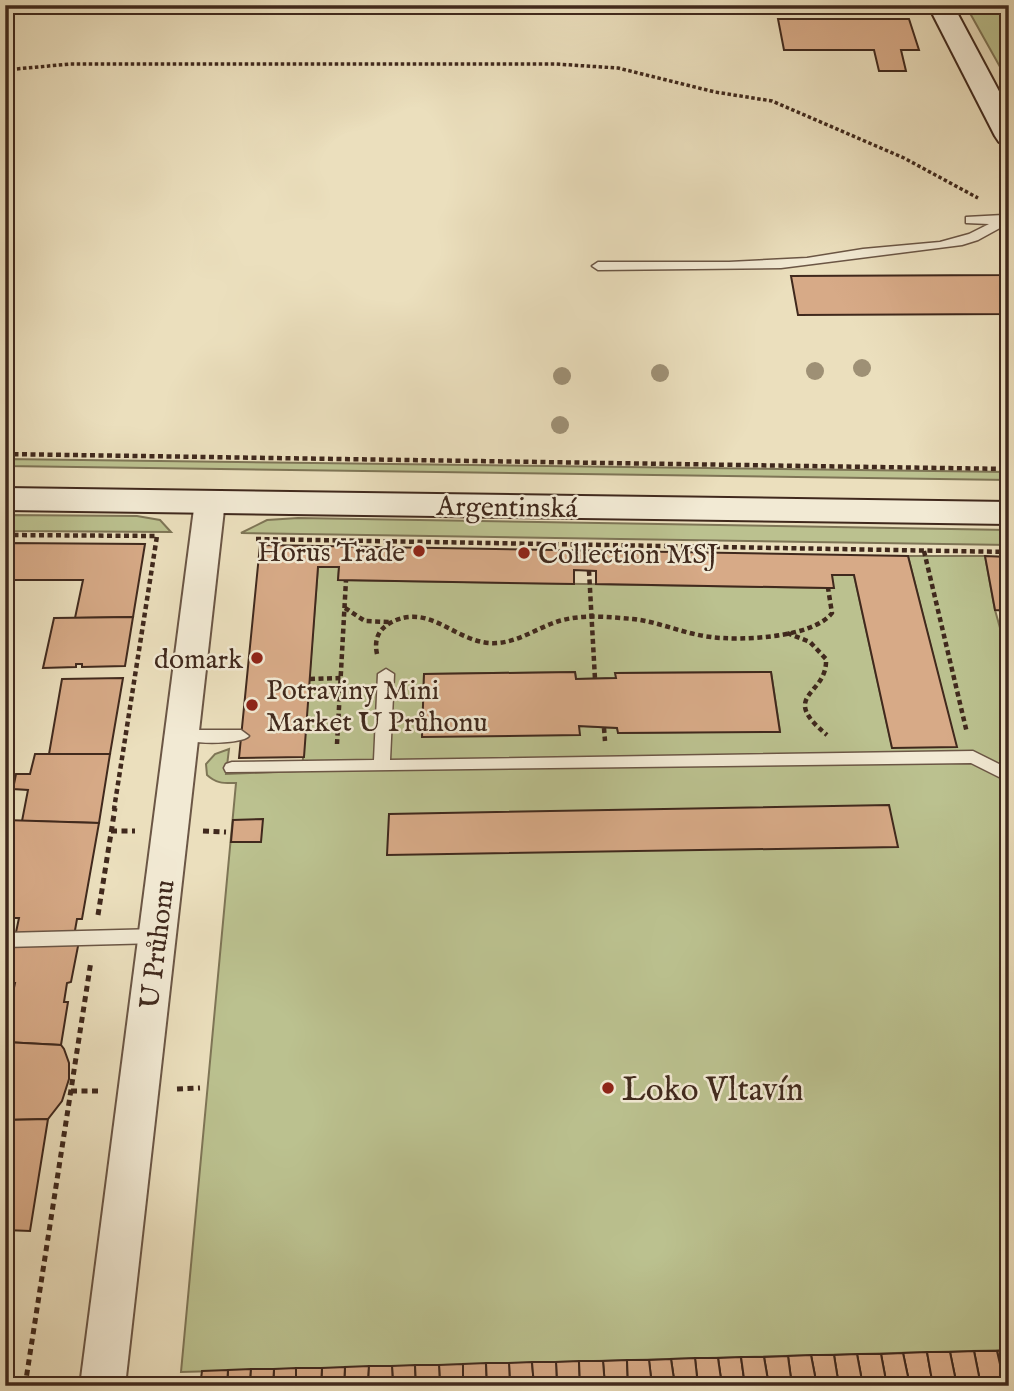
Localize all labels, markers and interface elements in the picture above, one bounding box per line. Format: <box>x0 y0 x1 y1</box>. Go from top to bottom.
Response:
street label: Argentinská <box>435 490 579 527</box>
place label: Horus Trade <box>257 536 405 571</box>
place label: Collection MSJ <box>538 538 718 573</box>
marker: Horus Trade <box>411 543 427 559</box>
marker: Collection MSJ <box>516 545 532 561</box>
place label: domark <box>154 643 244 678</box>
marker: domark <box>249 650 265 666</box>
place label: Potraviny Mini Market U Průhonu <box>266 674 488 741</box>
marker: Potraviny Mini Market U Průhonu <box>244 697 260 713</box>
street label: U Průhonu <box>133 878 184 1011</box>
place label: Loko Vltavín <box>622 1070 804 1112</box>
marker: Loko Vltavín <box>600 1080 616 1096</box>

